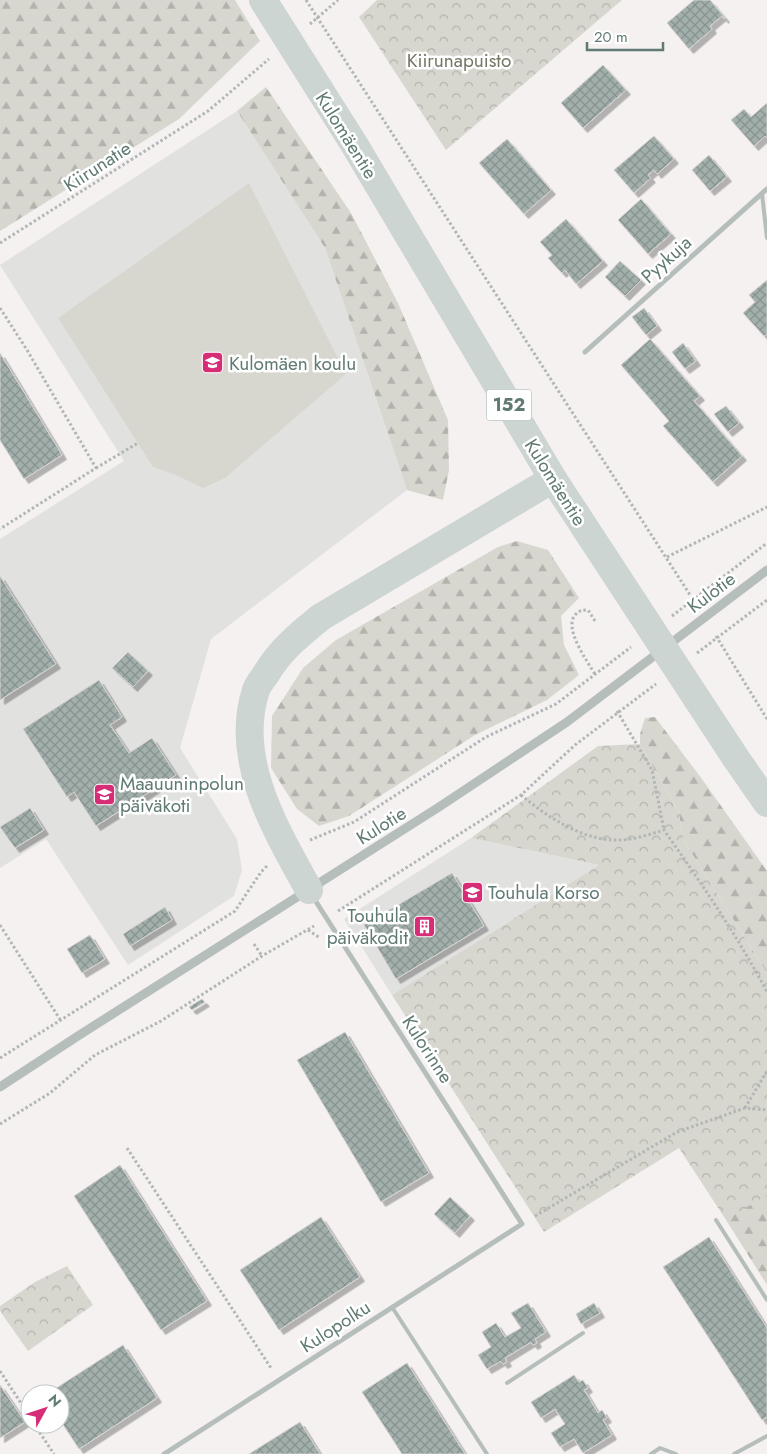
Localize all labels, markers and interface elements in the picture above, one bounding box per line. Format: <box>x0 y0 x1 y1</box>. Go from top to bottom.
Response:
scale bar <box>587 20 663 52</box>
text: 20 m <box>594 26 628 48</box>
park label: Kiirunapuisto <box>407 47 511 74</box>
street label: Kulomäentie <box>309 87 384 184</box>
street label: Kiirunatie <box>58 134 136 198</box>
street label: Pyykuja <box>635 229 698 289</box>
place label: Kulomäen koulu <box>229 350 356 377</box>
school or university icon: Kulomäen koulu <box>201 351 225 375</box>
road number: 152 <box>486 390 532 420</box>
street label: Kulomäentie <box>518 434 593 531</box>
street label: Kulotie <box>682 565 741 619</box>
place label: Maauuninpolun päiväkoti <box>120 770 244 819</box>
school or university icon: Maauuninpolun päiväkoti <box>92 782 116 806</box>
street label: Kulotie <box>351 800 412 851</box>
place label: Touhula Korso <box>488 879 600 906</box>
school or university icon: Touhula Korso <box>460 880 484 904</box>
place label: Touhula päiväkodit <box>327 902 408 951</box>
building icon: Touhula päiväkodit <box>412 914 436 938</box>
street label: Kulorinne <box>396 1010 460 1089</box>
street label: Kulopolku <box>295 1294 376 1359</box>
north arrow <box>20 1384 70 1434</box>
text: N <box>44 1390 66 1411</box>

